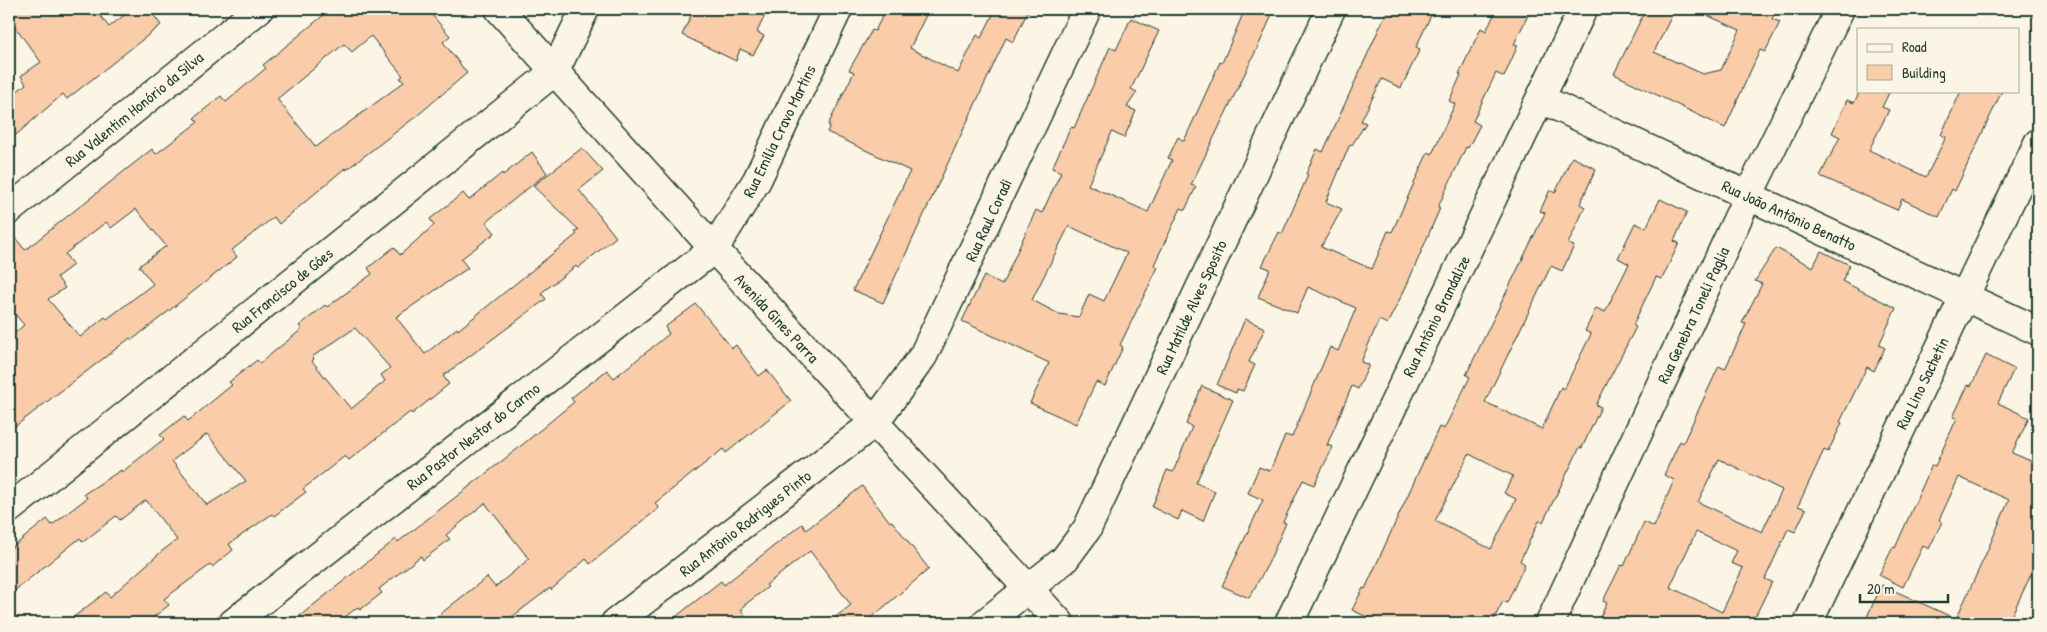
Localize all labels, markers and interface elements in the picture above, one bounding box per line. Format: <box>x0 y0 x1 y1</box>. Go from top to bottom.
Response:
legend <box>1857 28 2020 92</box>
text: Road <box>1902 36 1927 57</box>
street label: Rua Valentim Honório da Silva <box>60 46 208 172</box>
street label: Rua Emília Cravo Martins <box>737 61 821 201</box>
text: Building <box>1902 62 1946 83</box>
street label: Rua João Antônio Benatto <box>1718 174 1860 256</box>
street label: Rua Raul Coradi <box>959 175 1017 265</box>
street label: Rua Matilde Alves Sposito <box>1150 236 1232 378</box>
street label: Rua Francisco de Góes <box>227 242 337 338</box>
street label: Rua Genebra Toneli Paglia <box>1652 243 1734 387</box>
street label: Rua Antônio Brandalize <box>1397 251 1475 381</box>
street label: Avenida Gines Parra <box>730 268 824 368</box>
street label: Rua Lino Sachetin <box>1890 333 1954 433</box>
street label: Rua Pastor Nestor do Carmo <box>402 377 545 495</box>
street label: Rua Antônio Rodrigues Pinto <box>675 464 816 581</box>
scale bar <box>1860 572 1947 604</box>
text: 20 m <box>1867 578 1894 599</box>

